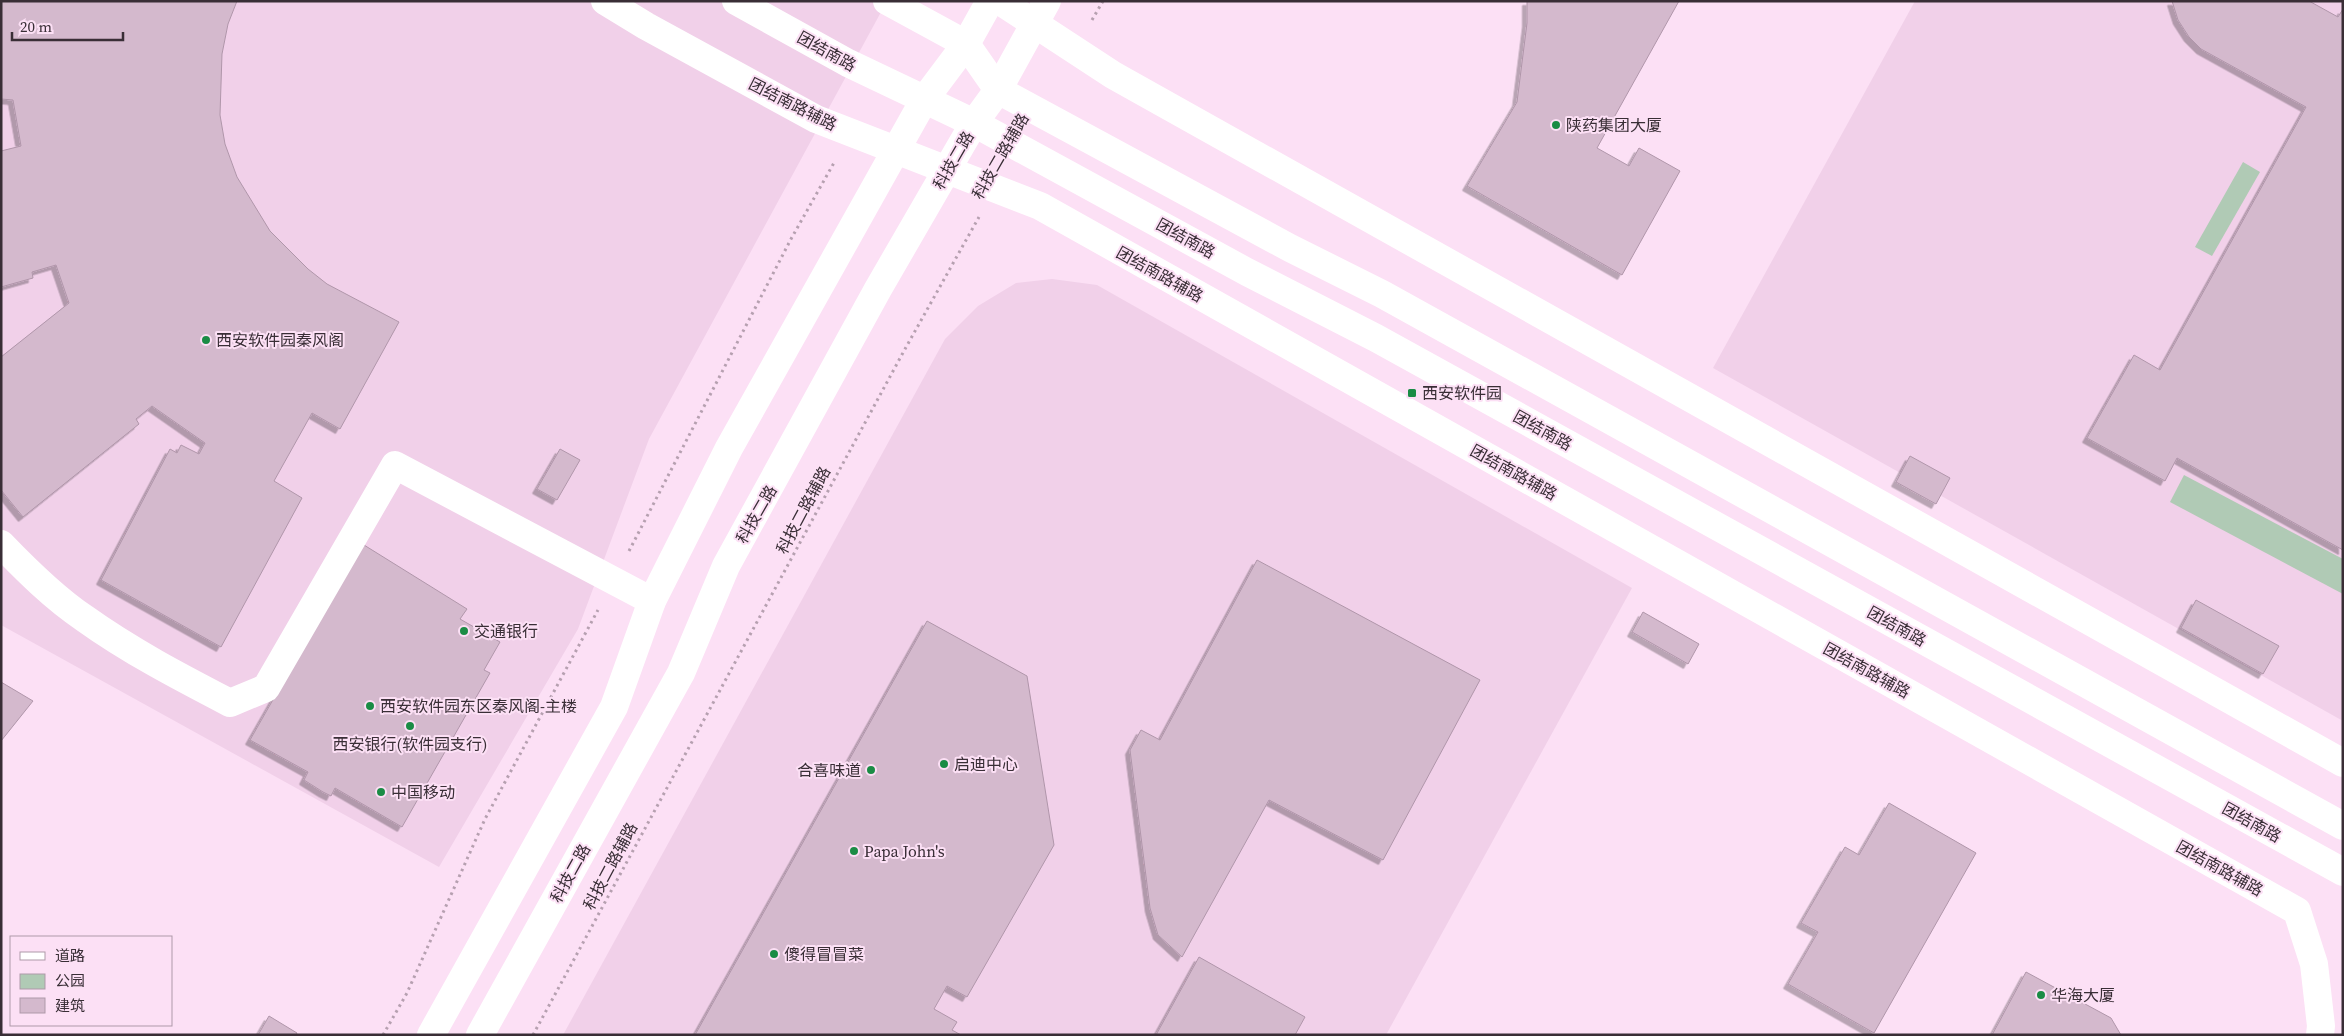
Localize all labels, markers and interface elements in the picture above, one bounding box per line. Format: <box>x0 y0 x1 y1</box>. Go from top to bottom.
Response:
scale bar <box>12 10 124 42</box>
text: 20 m <box>20 16 52 37</box>
street label: 团结南路 <box>794 26 860 76</box>
street label: 团结南路辅路 <box>745 72 841 136</box>
street label: 科技二路辅路 <box>966 109 1034 203</box>
place label: 陕药集团大厦 <box>1566 114 1662 136</box>
marker: 陕药集团大厦 <box>1550 119 1562 131</box>
street label: 科技二路 <box>927 127 979 193</box>
street label: 团结南路 <box>1153 213 1219 263</box>
street label: 团结南路辅路 <box>1113 241 1207 307</box>
place label: 西安软件园秦风阁 <box>216 329 344 351</box>
marker: 西安软件园秦风阁 <box>200 334 212 346</box>
place label: 西安软件园 <box>1422 382 1502 404</box>
marker: 西安软件园 <box>1406 387 1418 399</box>
street label: 团结南路 <box>1510 405 1576 455</box>
street label: 团结南路辅路 <box>1467 439 1561 505</box>
street label: 科技二路辅路 <box>771 462 835 558</box>
street label: 科技二路 <box>730 481 782 547</box>
street label: 团结南路 <box>1864 601 1930 651</box>
place label: 交通银行 <box>474 620 538 642</box>
marker: 交通银行 <box>458 625 470 637</box>
street label: 团结南路辅路 <box>1820 637 1914 703</box>
place label: 西安软件园东区秦风阁-主楼 <box>380 695 577 717</box>
marker: 西安软件园东区秦风阁-主楼 <box>364 700 376 712</box>
marker: 西安银行(软件园支行) <box>404 720 416 732</box>
place label: 西安银行(软件园支行) <box>333 733 487 755</box>
place label: 启迪中心 <box>954 753 1018 775</box>
marker: 启迪中心 <box>938 758 950 770</box>
place label: 合喜味道 <box>797 759 861 781</box>
marker: 合喜味道 <box>865 764 877 776</box>
place label: 中国移动 <box>391 781 455 803</box>
marker: 中国移动 <box>375 786 387 798</box>
street label: 团结南路 <box>2219 797 2285 847</box>
street label: 科技二路辅路 <box>578 818 642 914</box>
street label: 团结南路辅路 <box>2173 835 2267 901</box>
street label: 科技二路 <box>545 840 595 906</box>
place label: Papa John's <box>864 840 945 862</box>
marker: Papa John's <box>848 845 860 857</box>
legend <box>10 936 172 1026</box>
place label: 傻得冒冒菜 <box>784 943 864 965</box>
text: 道路 <box>55 945 85 966</box>
marker: 傻得冒冒菜 <box>768 948 780 960</box>
text: 公园 <box>55 970 85 991</box>
place label: 华海大厦 <box>2051 984 2115 1006</box>
marker: 华海大厦 <box>2035 989 2047 1001</box>
text: 建筑 <box>55 995 85 1016</box>

